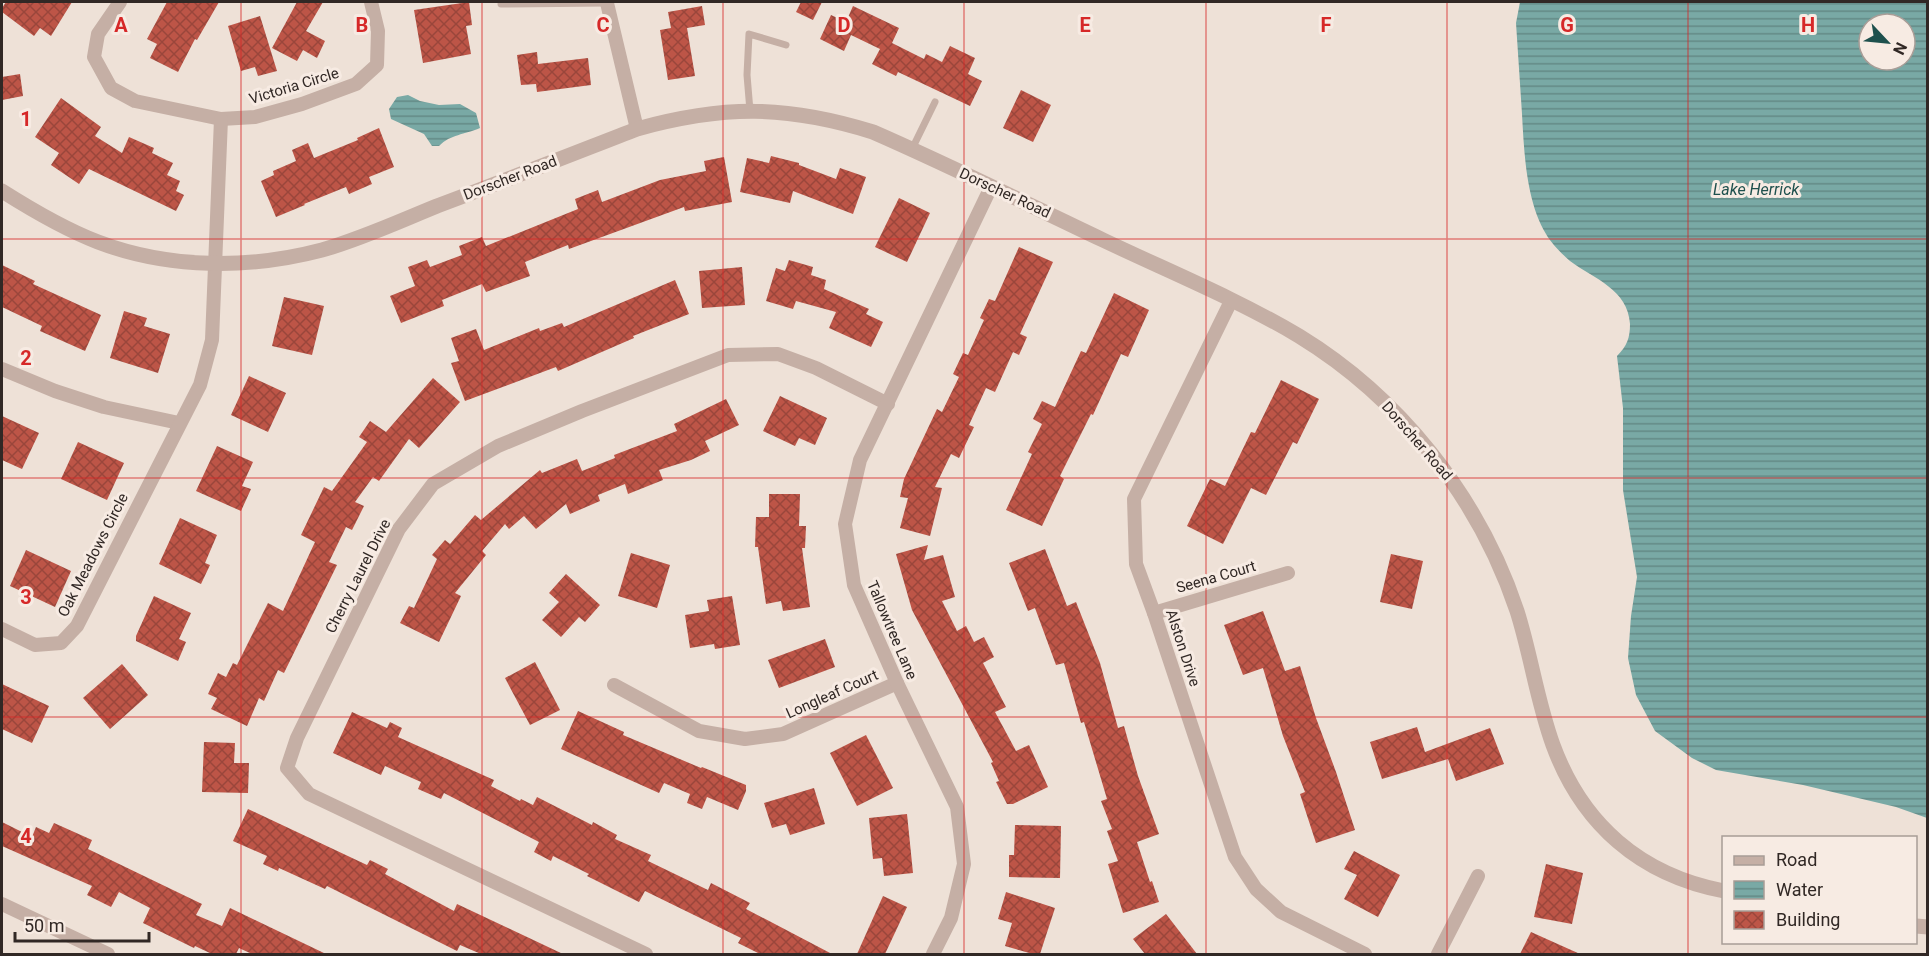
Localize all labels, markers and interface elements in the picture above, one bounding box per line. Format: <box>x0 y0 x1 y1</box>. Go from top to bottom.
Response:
north arrow <box>1857 12 1917 72</box>
text: A <box>114 13 128 37</box>
text: B <box>356 13 368 37</box>
text: C <box>596 13 610 37</box>
text: D <box>838 13 851 37</box>
text: E <box>1079 13 1091 37</box>
text: F <box>1321 13 1332 37</box>
text: G <box>1560 13 1574 37</box>
text: H <box>1801 13 1815 37</box>
text: N <box>1889 39 1911 58</box>
street label: Victoria Circle <box>247 64 341 108</box>
text: 1 <box>20 107 32 131</box>
street label: Dorscher Road <box>461 152 559 204</box>
street label: Dorscher Road <box>957 164 1053 222</box>
water label: Lake Herrick <box>1713 180 1800 199</box>
text: 2 <box>20 346 32 370</box>
street label: Dorscher Road <box>1378 398 1456 484</box>
street label: Oak Meadows Circle <box>54 490 132 620</box>
street label: Cherry Laurel Drive <box>321 516 395 636</box>
street label: Seena Court <box>1174 557 1258 597</box>
street label: Tallowtree Lane <box>863 578 921 682</box>
text: 3 <box>20 585 32 609</box>
street label: Alston Drive <box>1162 607 1204 689</box>
street label: Longleaf Court <box>783 666 881 722</box>
text: 4 <box>20 824 32 848</box>
legend <box>1722 836 1917 944</box>
text: Road <box>1776 849 1817 870</box>
text: Water <box>1776 879 1823 900</box>
scale bar <box>15 905 148 943</box>
text: Building <box>1776 909 1840 930</box>
text: 50 m <box>24 915 64 936</box>

